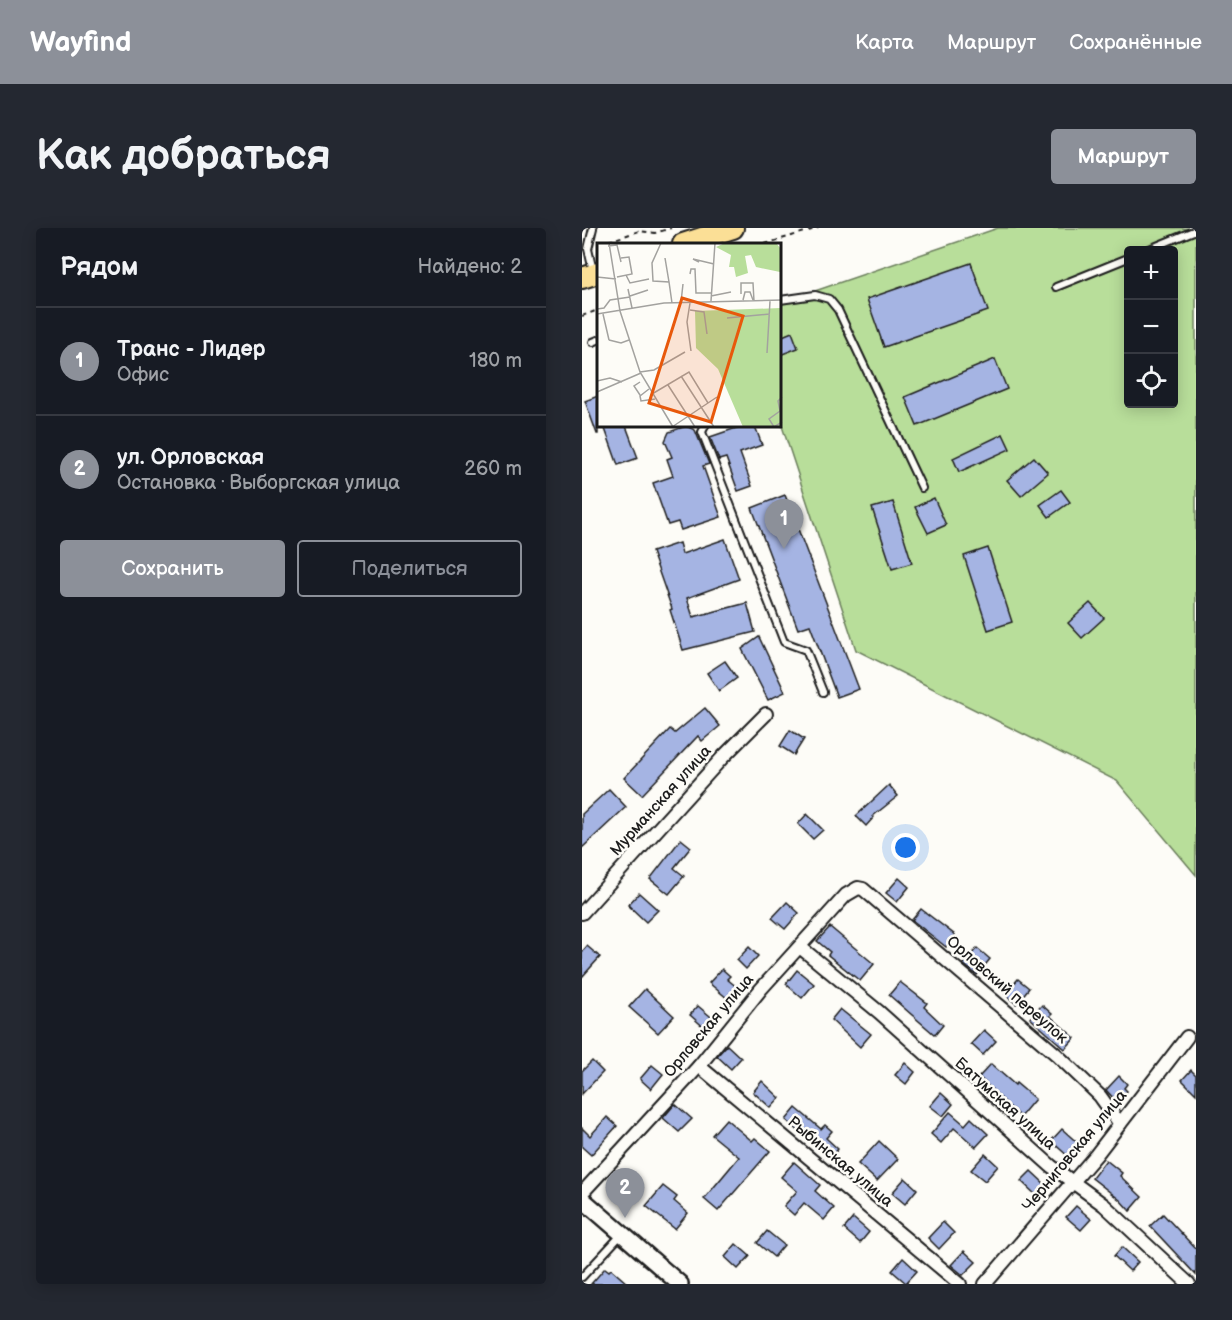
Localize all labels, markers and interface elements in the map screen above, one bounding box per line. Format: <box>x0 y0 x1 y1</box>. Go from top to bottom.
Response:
text: Wayfind <box>30 26 131 59</box>
text: Карта <box>855 30 914 55</box>
text: Маршрут <box>947 30 1036 55</box>
text: Сохранённые <box>1069 30 1202 55</box>
button: Маршрут <box>1051 129 1196 184</box>
text: Как добраться <box>36 131 331 182</box>
inset map <box>597 243 782 428</box>
map controls <box>1124 246 1178 408</box>
button: + <box>1124 246 1178 300</box>
text: Рядом <box>60 252 138 283</box>
text: Найдено: 2 <box>418 255 522 279</box>
button: − <box>1124 300 1178 354</box>
text: Транс - Лидер <box>117 336 266 363</box>
text: 1 <box>75 349 84 373</box>
text: 180 m <box>469 349 522 373</box>
button: locate <box>1124 354 1178 408</box>
text: Офис <box>117 363 169 387</box>
text: ул. Орловская <box>117 444 264 471</box>
text: 2 <box>74 457 85 481</box>
text: 260 m <box>464 457 522 481</box>
text: Остановка · Выборгская улица <box>117 471 400 495</box>
pin: 1 <box>764 500 804 549</box>
button: Сохранить <box>60 540 285 597</box>
button: Поделиться <box>297 540 522 597</box>
street label: Мурманская улица <box>606 742 716 860</box>
your location <box>891 833 920 862</box>
street label: Орловский переулок <box>943 932 1072 1048</box>
street label: Орловская улица <box>660 970 758 1082</box>
street label: Батумская улица <box>951 1054 1060 1155</box>
street label: Черниговская улица <box>1019 1086 1132 1215</box>
street label: Рыбинская улица <box>784 1112 897 1212</box>
pin: 2 <box>606 1168 645 1218</box>

